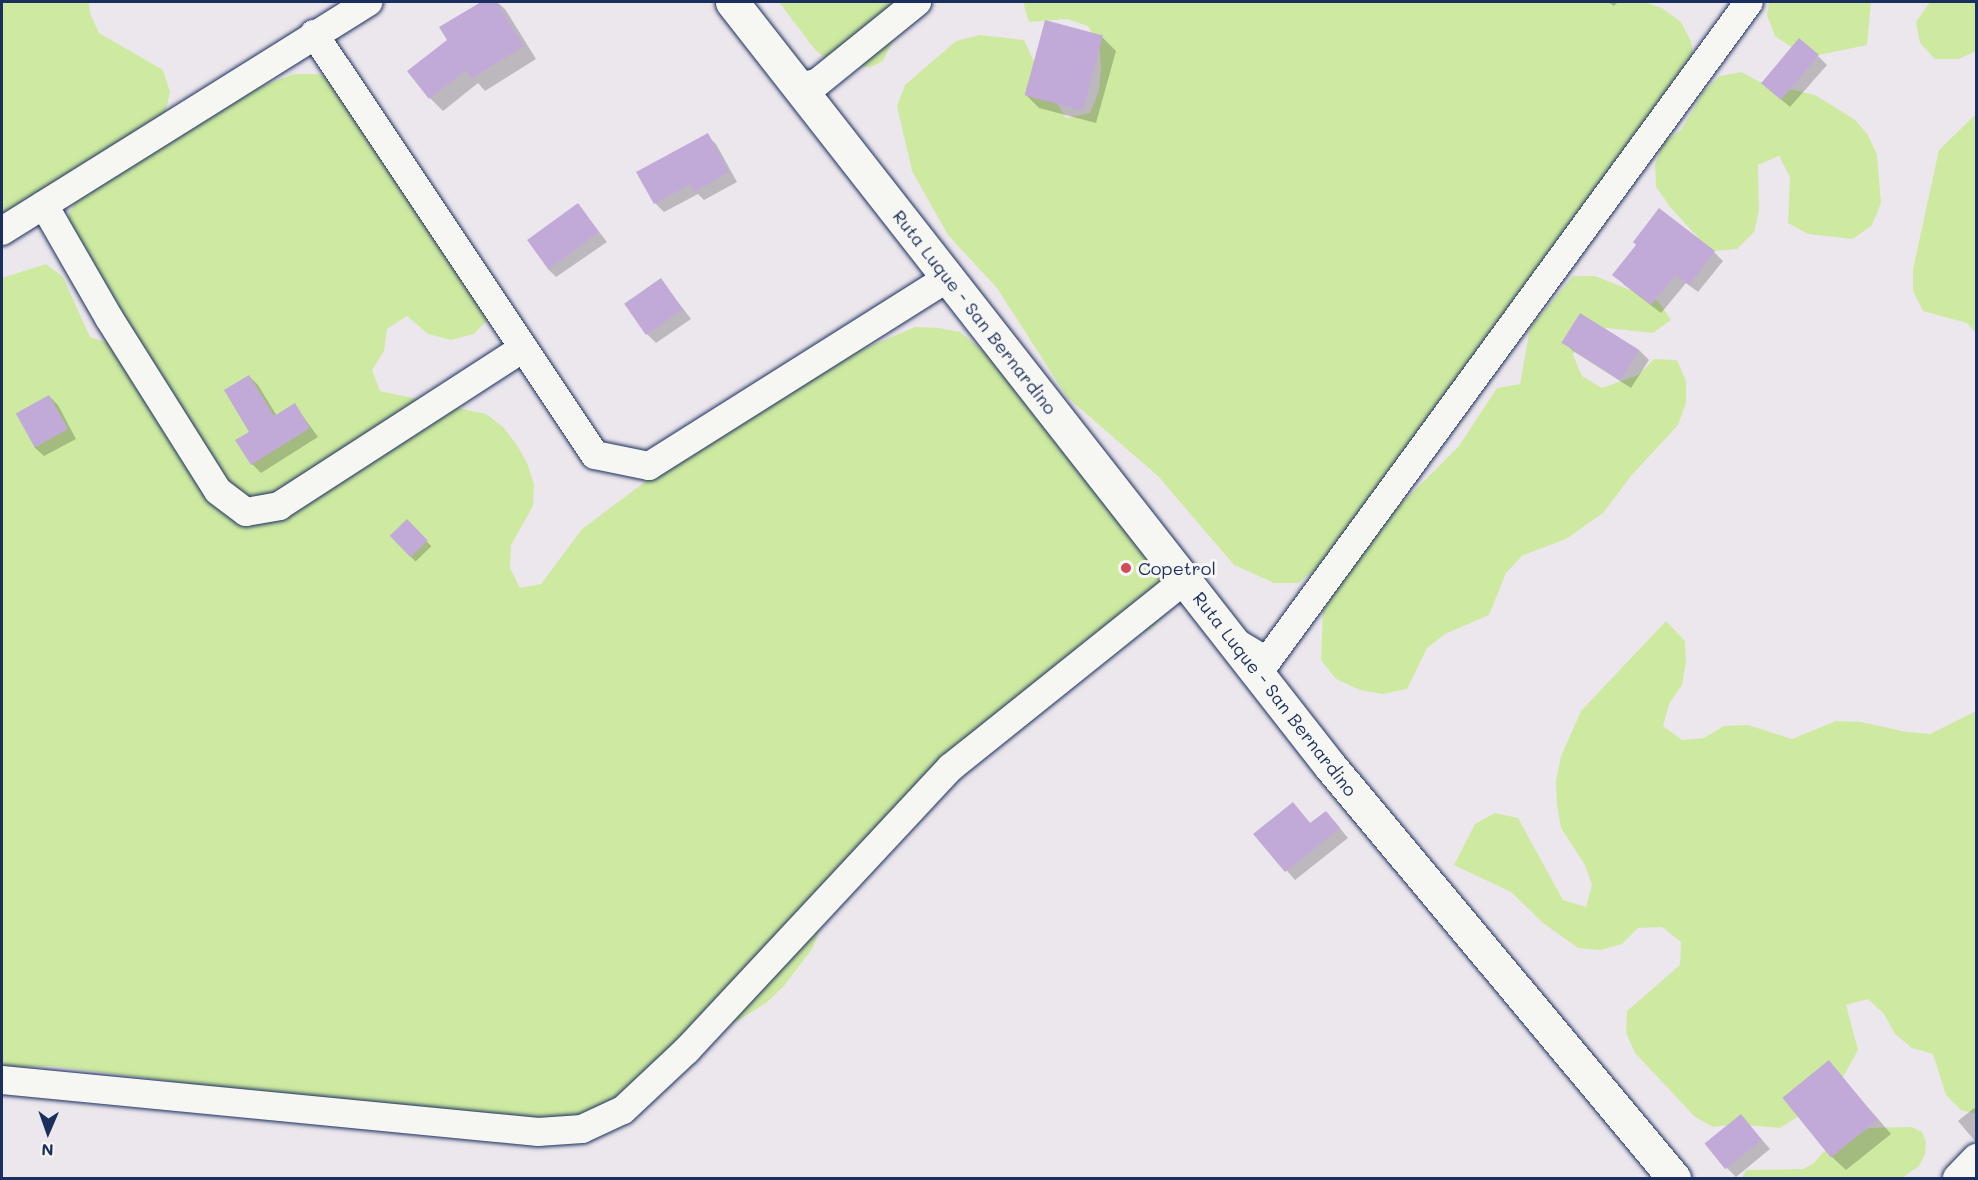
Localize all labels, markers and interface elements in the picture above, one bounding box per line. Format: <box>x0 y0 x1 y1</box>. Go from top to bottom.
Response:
street label: Ruta Luque - San Bernardino <box>888 205 1062 419</box>
place label: Copetrol <box>1138 557 1216 579</box>
marker: Copetrol <box>1119 561 1133 575</box>
street label: Ruta Luque - San Bernardino <box>1188 587 1362 801</box>
north arrow <box>18 1102 78 1162</box>
text: N <box>41 1140 54 1161</box>

